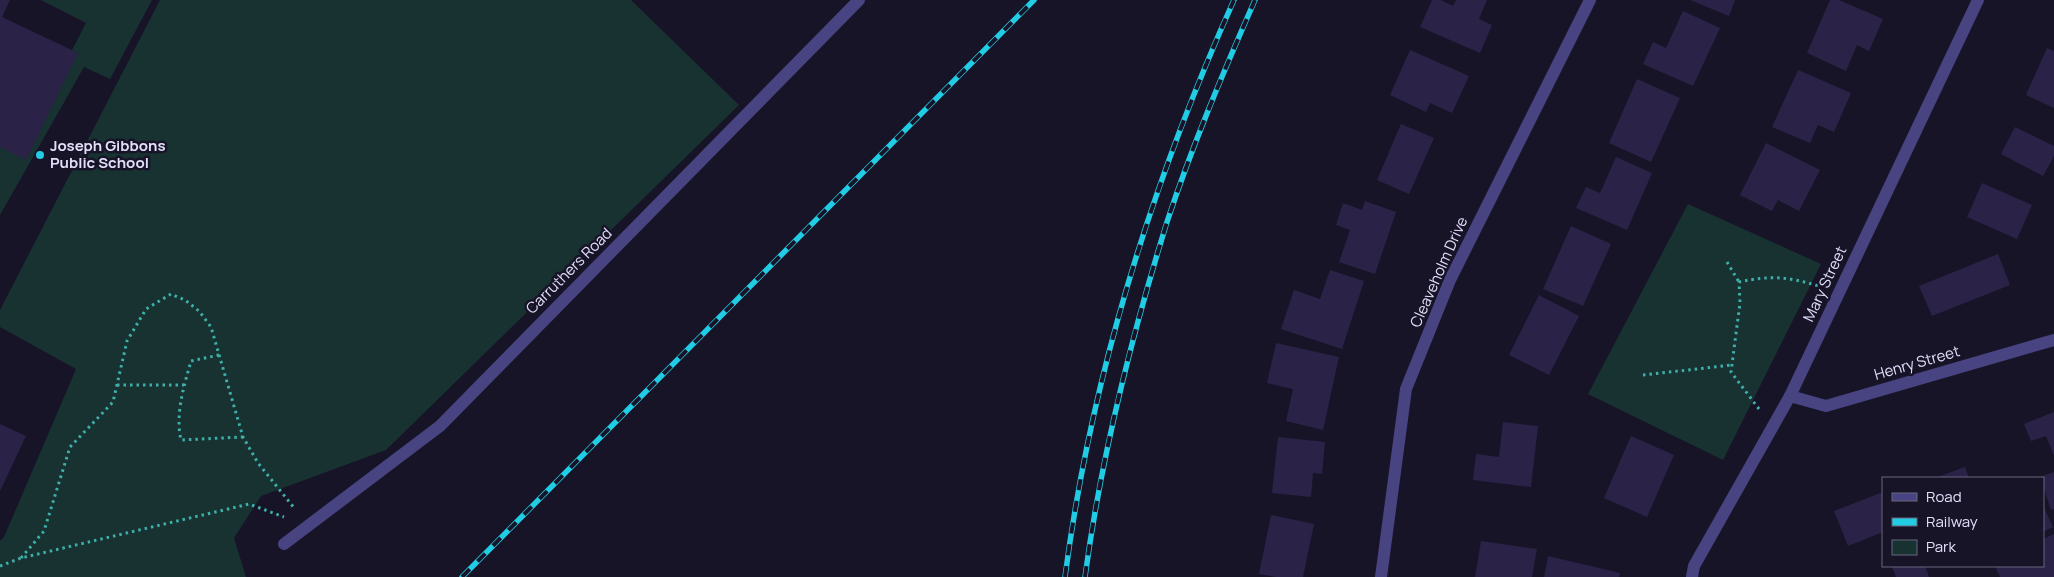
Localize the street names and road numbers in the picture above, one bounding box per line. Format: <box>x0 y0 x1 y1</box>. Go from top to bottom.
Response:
street label: Cleaveholm Drive <box>1405 213 1472 330</box>
street label: Carruthers Road <box>521 223 616 318</box>
street label: Mary Street <box>1798 243 1851 325</box>
street label: Henry Street <box>1872 340 1962 385</box>

